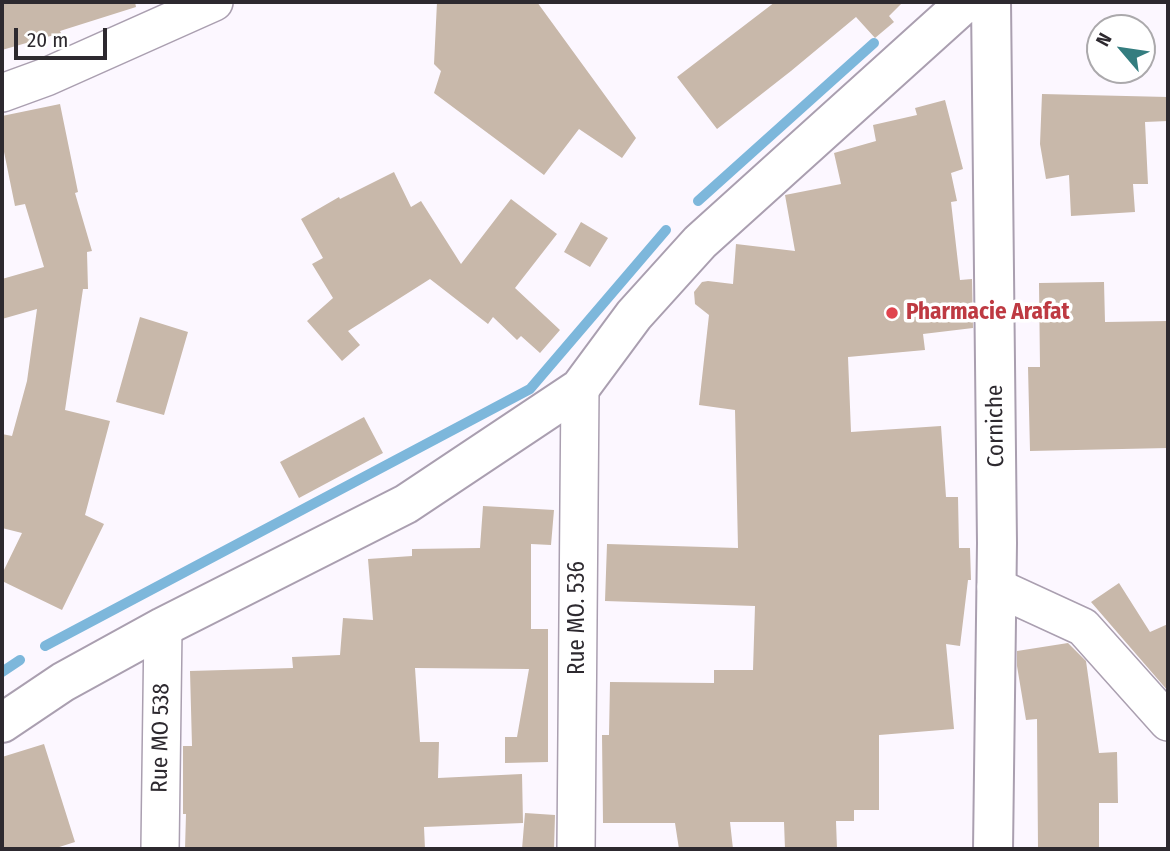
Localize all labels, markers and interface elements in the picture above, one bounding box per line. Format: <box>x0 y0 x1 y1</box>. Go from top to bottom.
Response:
scale bar <box>18 14 110 58</box>
north arrow <box>1086 14 1156 84</box>
text: 20 m <box>27 27 68 53</box>
text: N <box>1091 29 1117 50</box>
place label: Pharmacie Arafat <box>906 299 1070 327</box>
marker: Pharmacie Arafat <box>884 305 900 321</box>
street label: Corniche <box>981 384 1011 468</box>
street label: Rue MO. 536 <box>564 561 592 675</box>
street label: Rue MO 538 <box>146 683 176 793</box>

